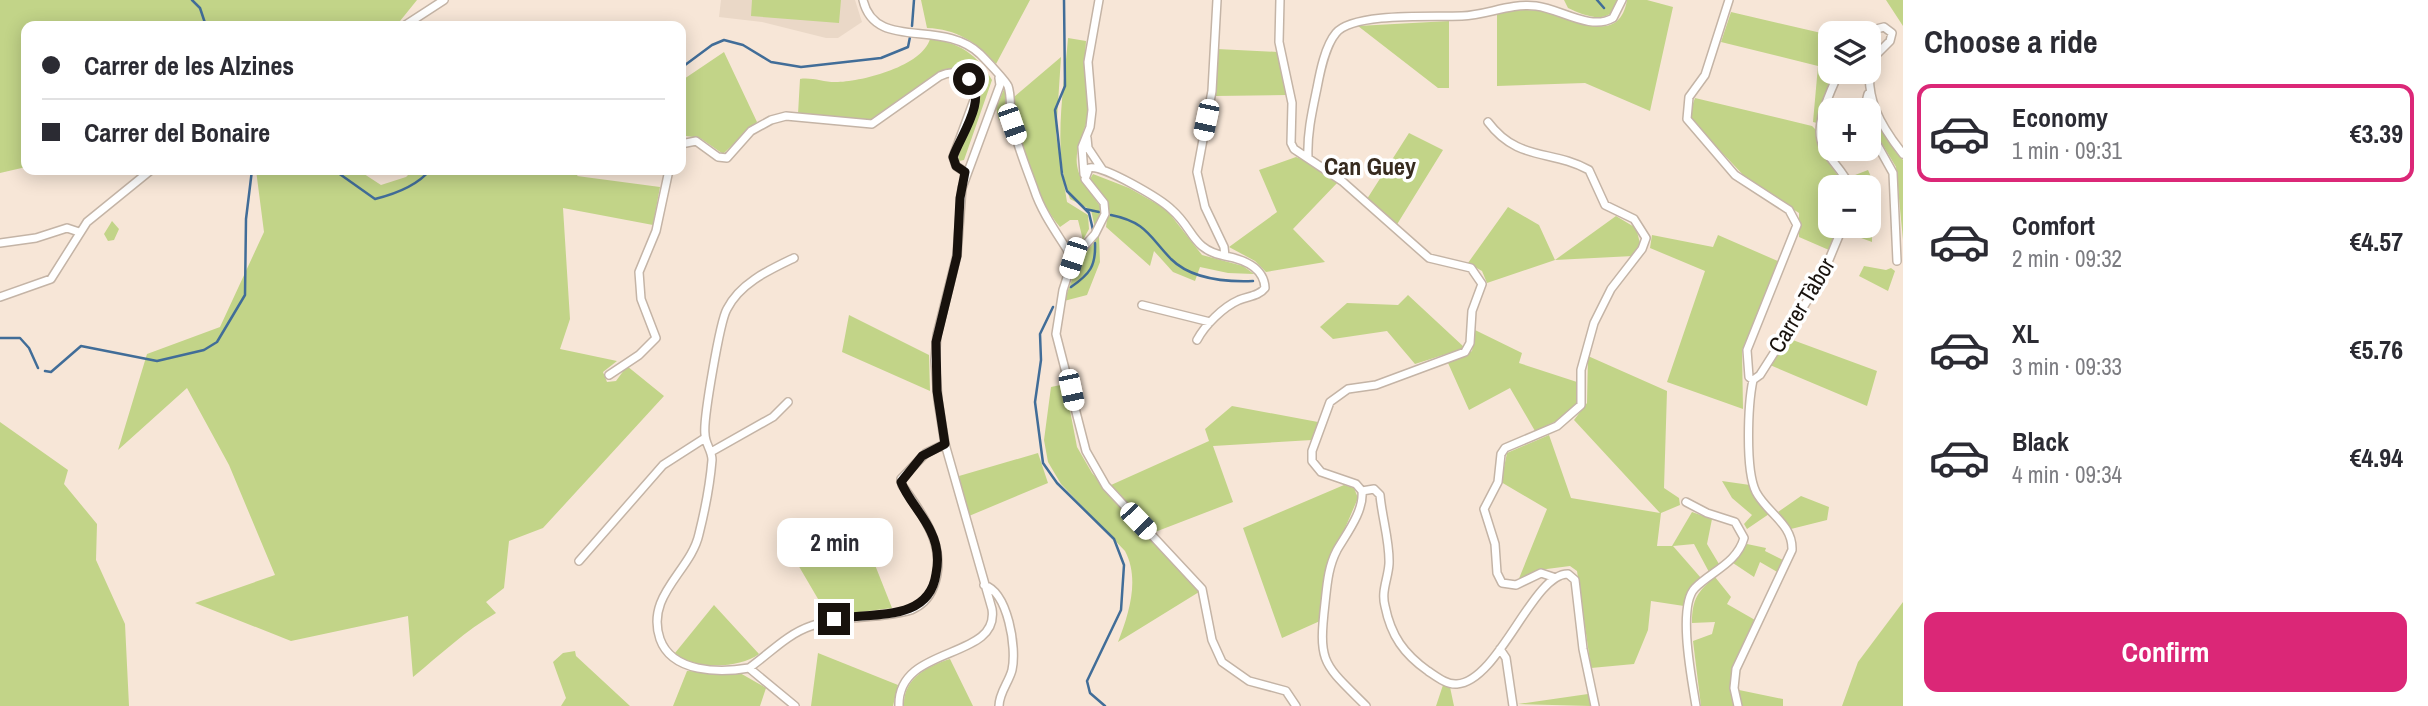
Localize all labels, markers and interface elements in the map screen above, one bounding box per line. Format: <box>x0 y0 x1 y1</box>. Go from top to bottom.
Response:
text: Choose a ride <box>1924 20 2098 63</box>
map controls <box>1818 21 1881 238</box>
button: layers <box>1818 21 1881 84</box>
text: Carrer de les Alzines <box>84 48 294 83</box>
route start <box>953 63 985 95</box>
car <box>1192 97 1221 143</box>
button: + <box>1818 98 1881 161</box>
text: Economy <box>2012 100 2108 135</box>
car <box>996 101 1029 147</box>
icon: car <box>1928 102 1991 165</box>
text: Carrer del Bonaire <box>84 115 270 150</box>
text: €3.39 <box>2350 116 2403 151</box>
text: 1 min · 09:31 <box>2012 135 2122 166</box>
district label: Can Guey <box>1324 150 1416 182</box>
button: − <box>1818 175 1881 238</box>
text: Comfort <box>2012 208 2095 243</box>
icon: car <box>1928 210 1991 273</box>
text: €4.57 <box>2350 224 2403 259</box>
car <box>1057 235 1090 281</box>
text: 2 min · 09:32 <box>2012 243 2122 274</box>
street label: Carrer Tàbor <box>1760 251 1842 358</box>
text: XL <box>2012 316 2039 351</box>
icon: car <box>1928 318 1991 381</box>
text: €5.76 <box>2350 332 2403 367</box>
text: 3 min · 09:33 <box>2012 351 2122 382</box>
car <box>1057 367 1086 413</box>
text: Black <box>2012 424 2069 459</box>
icon: car <box>1928 426 1991 489</box>
text: €4.94 <box>2350 440 2403 475</box>
text: 4 min · 09:34 <box>2012 459 2122 490</box>
car <box>1116 499 1161 543</box>
callout: 2 min <box>776 518 892 566</box>
text: 2 min <box>810 527 860 558</box>
route end <box>818 603 850 635</box>
button: Confirm <box>1924 612 2407 692</box>

